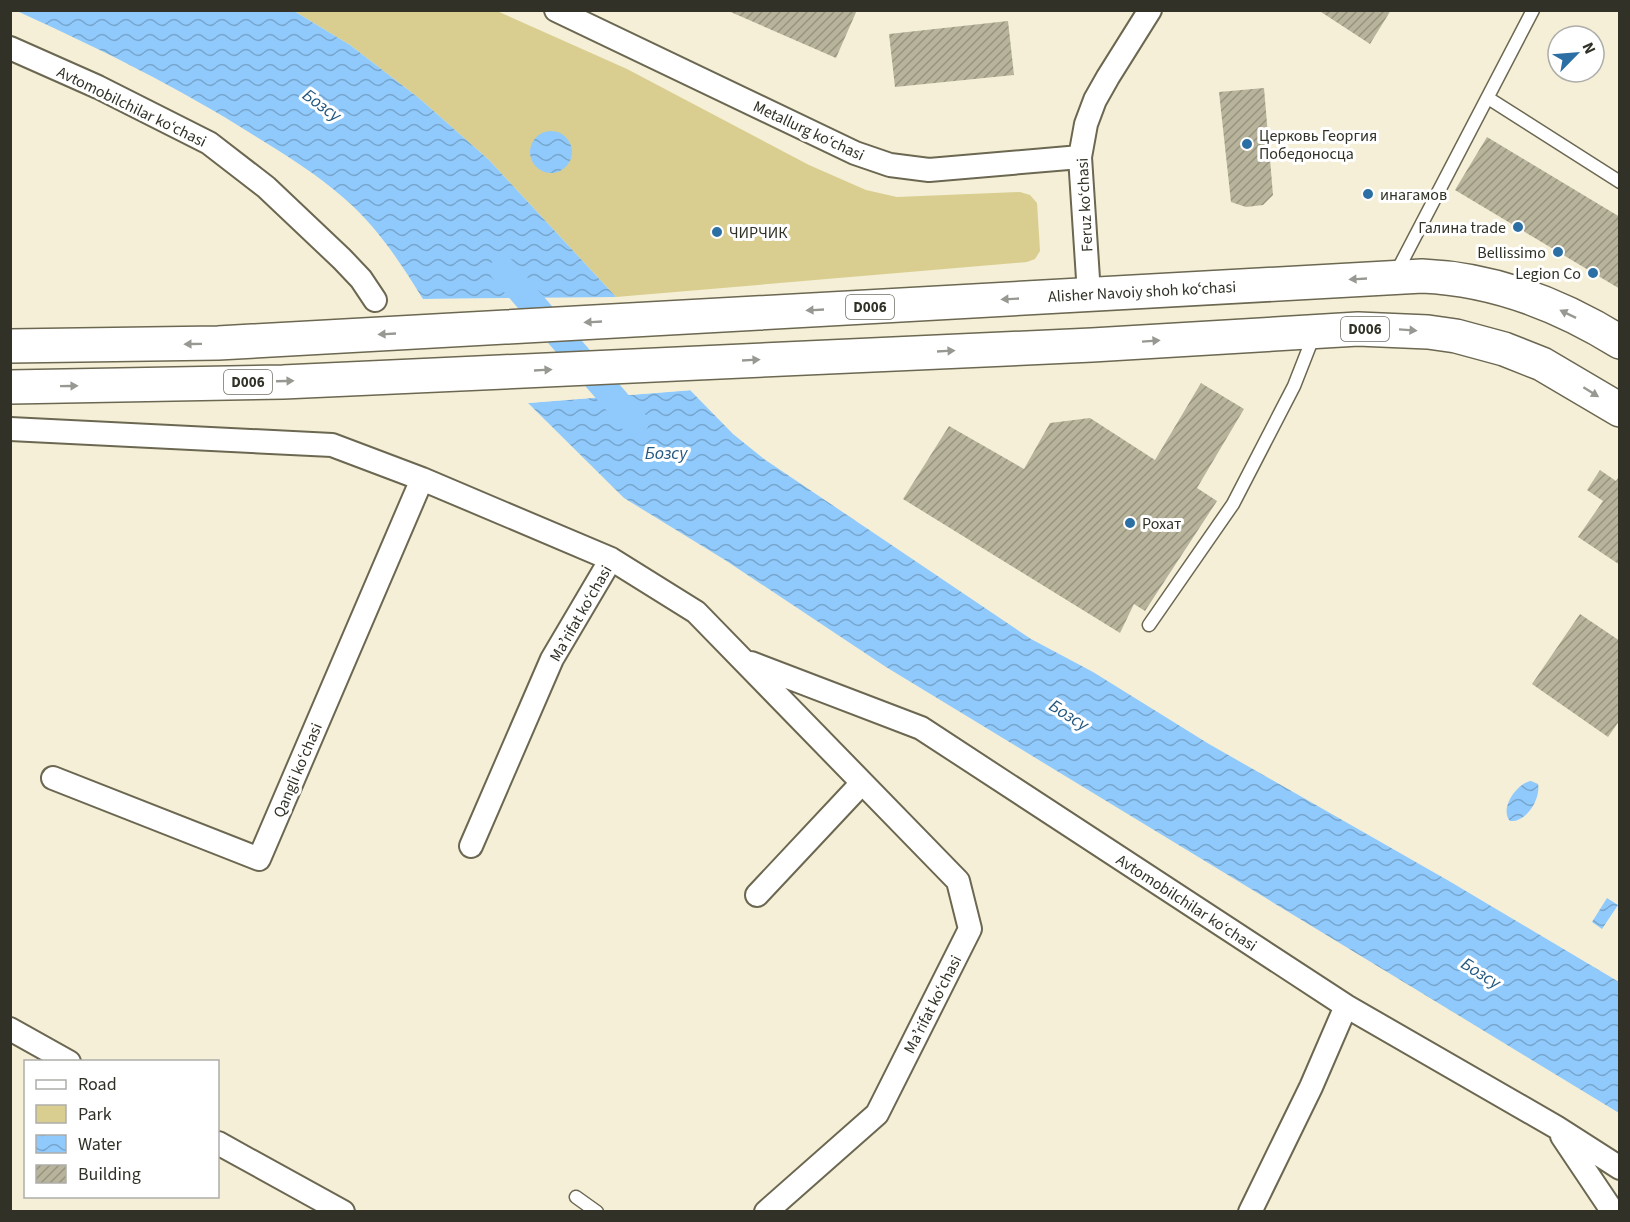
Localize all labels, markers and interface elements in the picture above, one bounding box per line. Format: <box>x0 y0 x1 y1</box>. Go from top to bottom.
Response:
north arrow <box>1546 24 1606 84</box>
text: N <box>1576 39 1601 58</box>
street label: Avtomobilchilar ko‘chasi <box>53 61 210 153</box>
water label: Бозсу <box>297 83 347 129</box>
street label: Metallurg ko‘chasi <box>749 96 868 166</box>
place label: Церковь Георгия Победоносца <box>1259 125 1377 165</box>
marker: Церковь Георгия Победоносца <box>1240 137 1254 151</box>
street label: Feruz ko‘chasi <box>1072 157 1098 253</box>
place label: инагамов <box>1380 184 1447 206</box>
marker: инагамов <box>1361 187 1375 201</box>
place label: Галина trade <box>1418 217 1506 239</box>
marker: Галина trade <box>1511 220 1525 234</box>
place label: ЧИРЧИК <box>729 222 788 244</box>
marker: ЧИРЧИК <box>710 225 724 239</box>
place label: Bellissimo <box>1477 242 1546 264</box>
marker: Bellissimo <box>1551 245 1565 259</box>
place label: Legion Co <box>1515 263 1581 285</box>
marker: Legion Co <box>1586 266 1600 280</box>
one-way arrow <box>1349 274 1368 283</box>
street label: Alisher Navoiy shoh koʻchasi <box>1047 276 1237 308</box>
one-way arrow <box>1000 294 1019 303</box>
road number: D006 <box>846 295 894 319</box>
one-way arrow <box>805 305 824 314</box>
one-way arrow <box>1560 309 1577 319</box>
road number: D006 <box>1341 317 1389 341</box>
one-way arrow <box>583 318 602 327</box>
one-way arrow <box>1399 326 1418 335</box>
one-way arrow <box>378 329 397 338</box>
one-way arrow <box>1141 336 1160 346</box>
one-way arrow <box>183 339 202 349</box>
one-way arrow <box>937 347 956 356</box>
one-way arrow <box>742 356 761 365</box>
one-way arrow <box>533 365 552 374</box>
road number: D006 <box>224 370 272 394</box>
one-way arrow <box>275 377 294 386</box>
one-way arrow <box>59 381 78 391</box>
one-way arrow <box>1583 387 1599 398</box>
water label: Бозсу <box>645 441 688 466</box>
place label: Рохат <box>1142 513 1181 535</box>
marker: Рохат <box>1123 516 1137 530</box>
street label: Maʼrifat ko‘chasi <box>544 561 617 666</box>
water label: Бозсу <box>1044 694 1094 738</box>
street label: Qangli ko‘chasi <box>268 720 328 821</box>
street label: Avtomobilchilar ko‘chasi <box>1112 849 1261 957</box>
street label: Maʼrifat ko‘chasi <box>899 951 967 1058</box>
water label: Бозсу <box>1456 952 1506 996</box>
legend <box>24 1060 219 1198</box>
text: Road <box>78 1072 117 1097</box>
text: Park <box>78 1102 112 1127</box>
text: Water <box>78 1132 122 1157</box>
text: Building <box>78 1162 141 1187</box>

